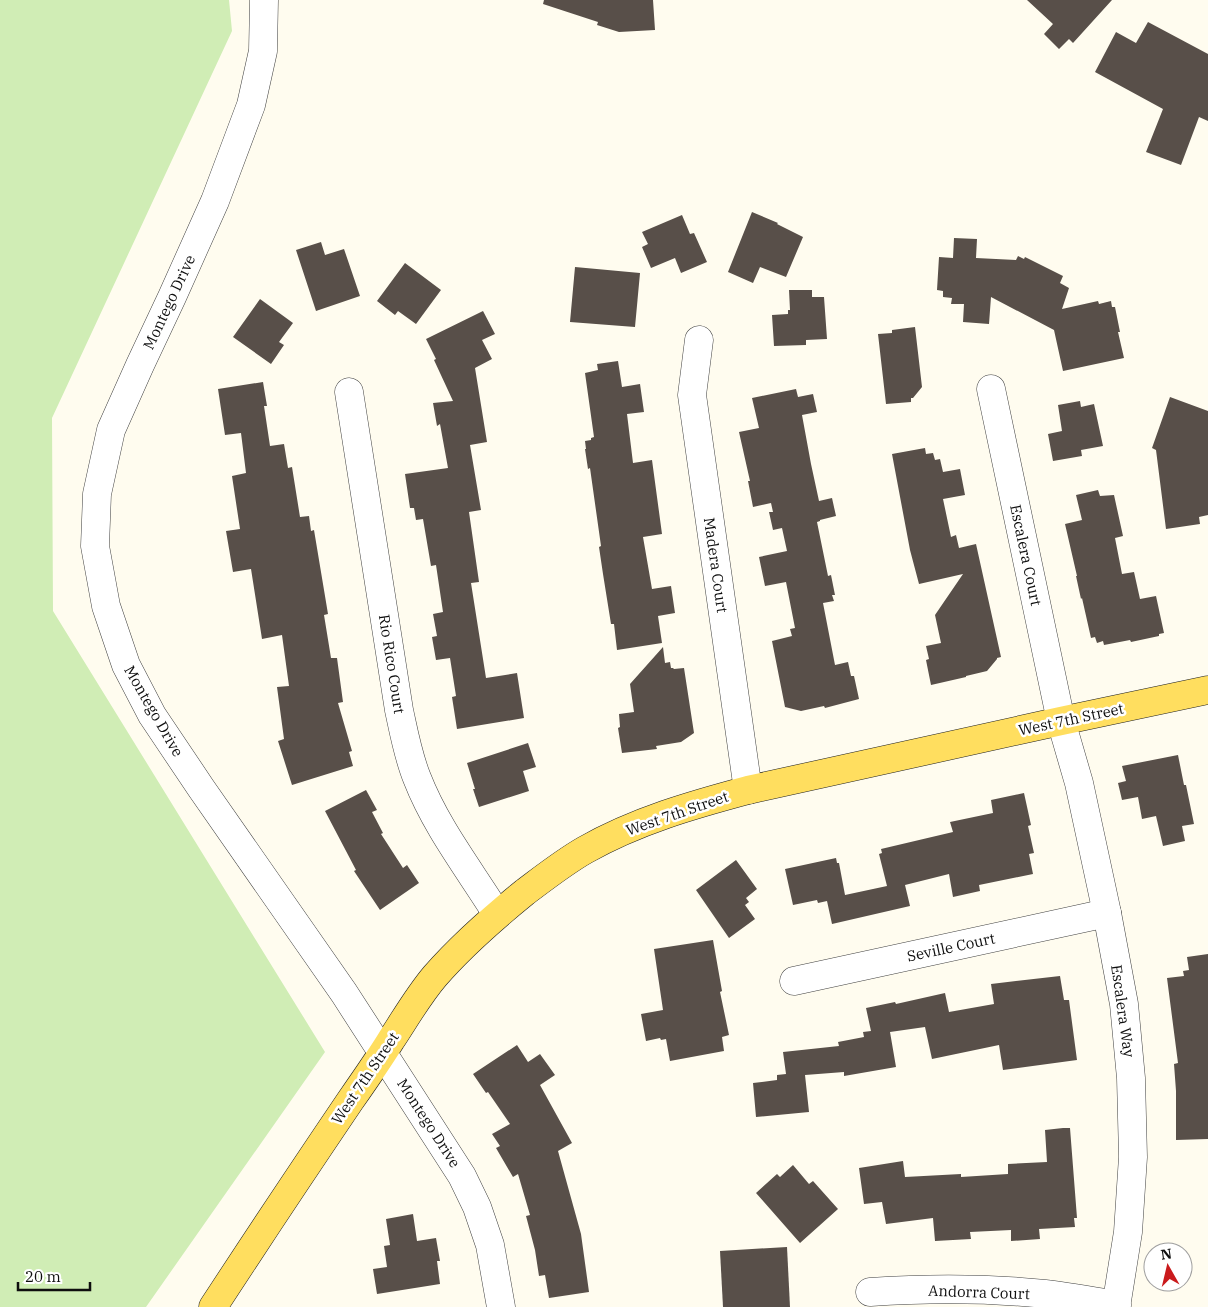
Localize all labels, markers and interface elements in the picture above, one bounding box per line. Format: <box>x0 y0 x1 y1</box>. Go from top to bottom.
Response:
street label: Montego Drive <box>139 252 199 352</box>
street label: Escalera Court <box>1006 503 1046 607</box>
street label: Madera Court <box>700 516 732 614</box>
street label: Rio Rico Court <box>375 613 409 715</box>
street label: Montego Drive <box>120 662 188 760</box>
street label: West 7th Street <box>1017 699 1125 739</box>
street label: West 7th Street <box>623 787 731 839</box>
street label: Seville Court <box>905 928 997 966</box>
street label: Escalera Way <box>1107 963 1139 1059</box>
street label: West 7th Street <box>327 1028 403 1128</box>
street label: Montego Drive <box>393 1075 465 1171</box>
north arrow <box>1143 1242 1193 1292</box>
text: N <box>1159 1244 1173 1264</box>
scale bar <box>18 1260 90 1292</box>
text: 20 m <box>25 1267 61 1286</box>
street label: Andorra Court <box>928 1281 1030 1303</box>

